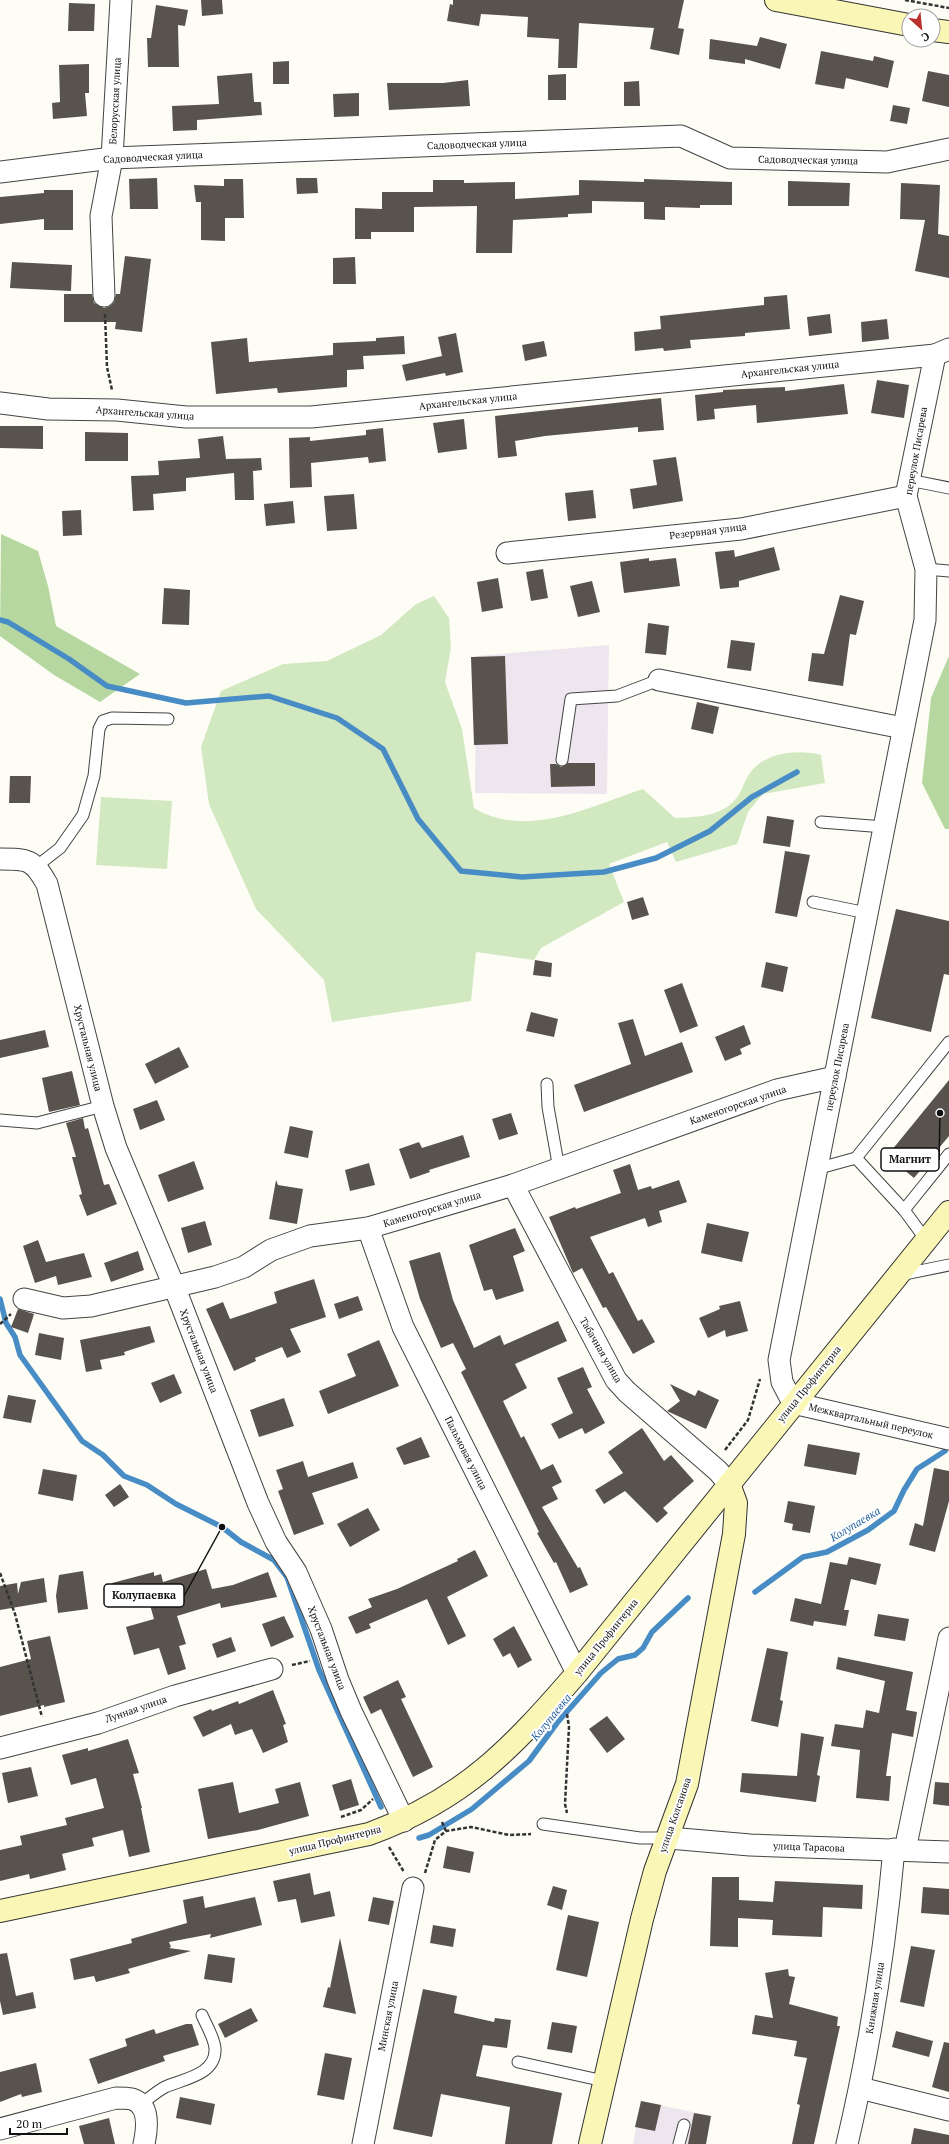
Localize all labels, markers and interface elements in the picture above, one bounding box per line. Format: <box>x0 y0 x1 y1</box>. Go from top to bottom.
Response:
north arrow <box>901 8 941 48</box>
text: С <box>919 29 932 45</box>
street label: Белорусская улица <box>106 57 124 145</box>
street label: Садоводческая улица <box>427 136 527 152</box>
street label: Садоводческая улица <box>103 148 203 166</box>
street label: Садоводческая улица <box>758 153 858 167</box>
street label: Архангельская улица <box>740 357 840 381</box>
street label: Архангельская улица <box>418 389 518 413</box>
street label: Архангельская улица <box>95 403 195 423</box>
street label: переулок Писарева <box>902 406 930 496</box>
street label: Резервная улица <box>669 520 747 542</box>
street label: Хрустальная улица <box>71 1003 105 1093</box>
street label: переулок Писарева <box>822 1022 852 1112</box>
street label: Каменогорская улица <box>688 1082 788 1128</box>
callout: Магнит <box>881 1148 939 1171</box>
text: Магнит <box>889 1152 931 1166</box>
street label: Каменогорская улица <box>382 1188 482 1230</box>
street label: Хрустальная улица <box>177 1307 221 1395</box>
street label: Табачная улица <box>577 1315 625 1385</box>
street label: улица Профинтерна <box>774 1343 844 1426</box>
street label: Межквартальный переулок <box>807 1400 935 1442</box>
street label: Пальмовая улица <box>442 1414 490 1492</box>
water label: Колупаевка <box>826 1503 883 1545</box>
callout: Колупаевка <box>104 1584 184 1607</box>
text: Колупаевка <box>112 1588 176 1602</box>
street label: улица Профинтерна <box>571 1596 641 1679</box>
street label: Хрустальная улица <box>305 1604 349 1692</box>
water label: Колупаевка <box>527 1691 574 1744</box>
street label: Лунная улица <box>103 1692 168 1726</box>
street label: улица Колсанова <box>656 1776 694 1855</box>
street label: улица Профинтерна <box>287 1822 382 1858</box>
street label: улица Тарасова <box>772 1839 845 1855</box>
street label: Книжная улица <box>863 1961 887 2035</box>
street label: Минская улица <box>375 1980 401 2052</box>
scale bar <box>10 2110 67 2136</box>
text: 20 m <box>16 2116 43 2131</box>

